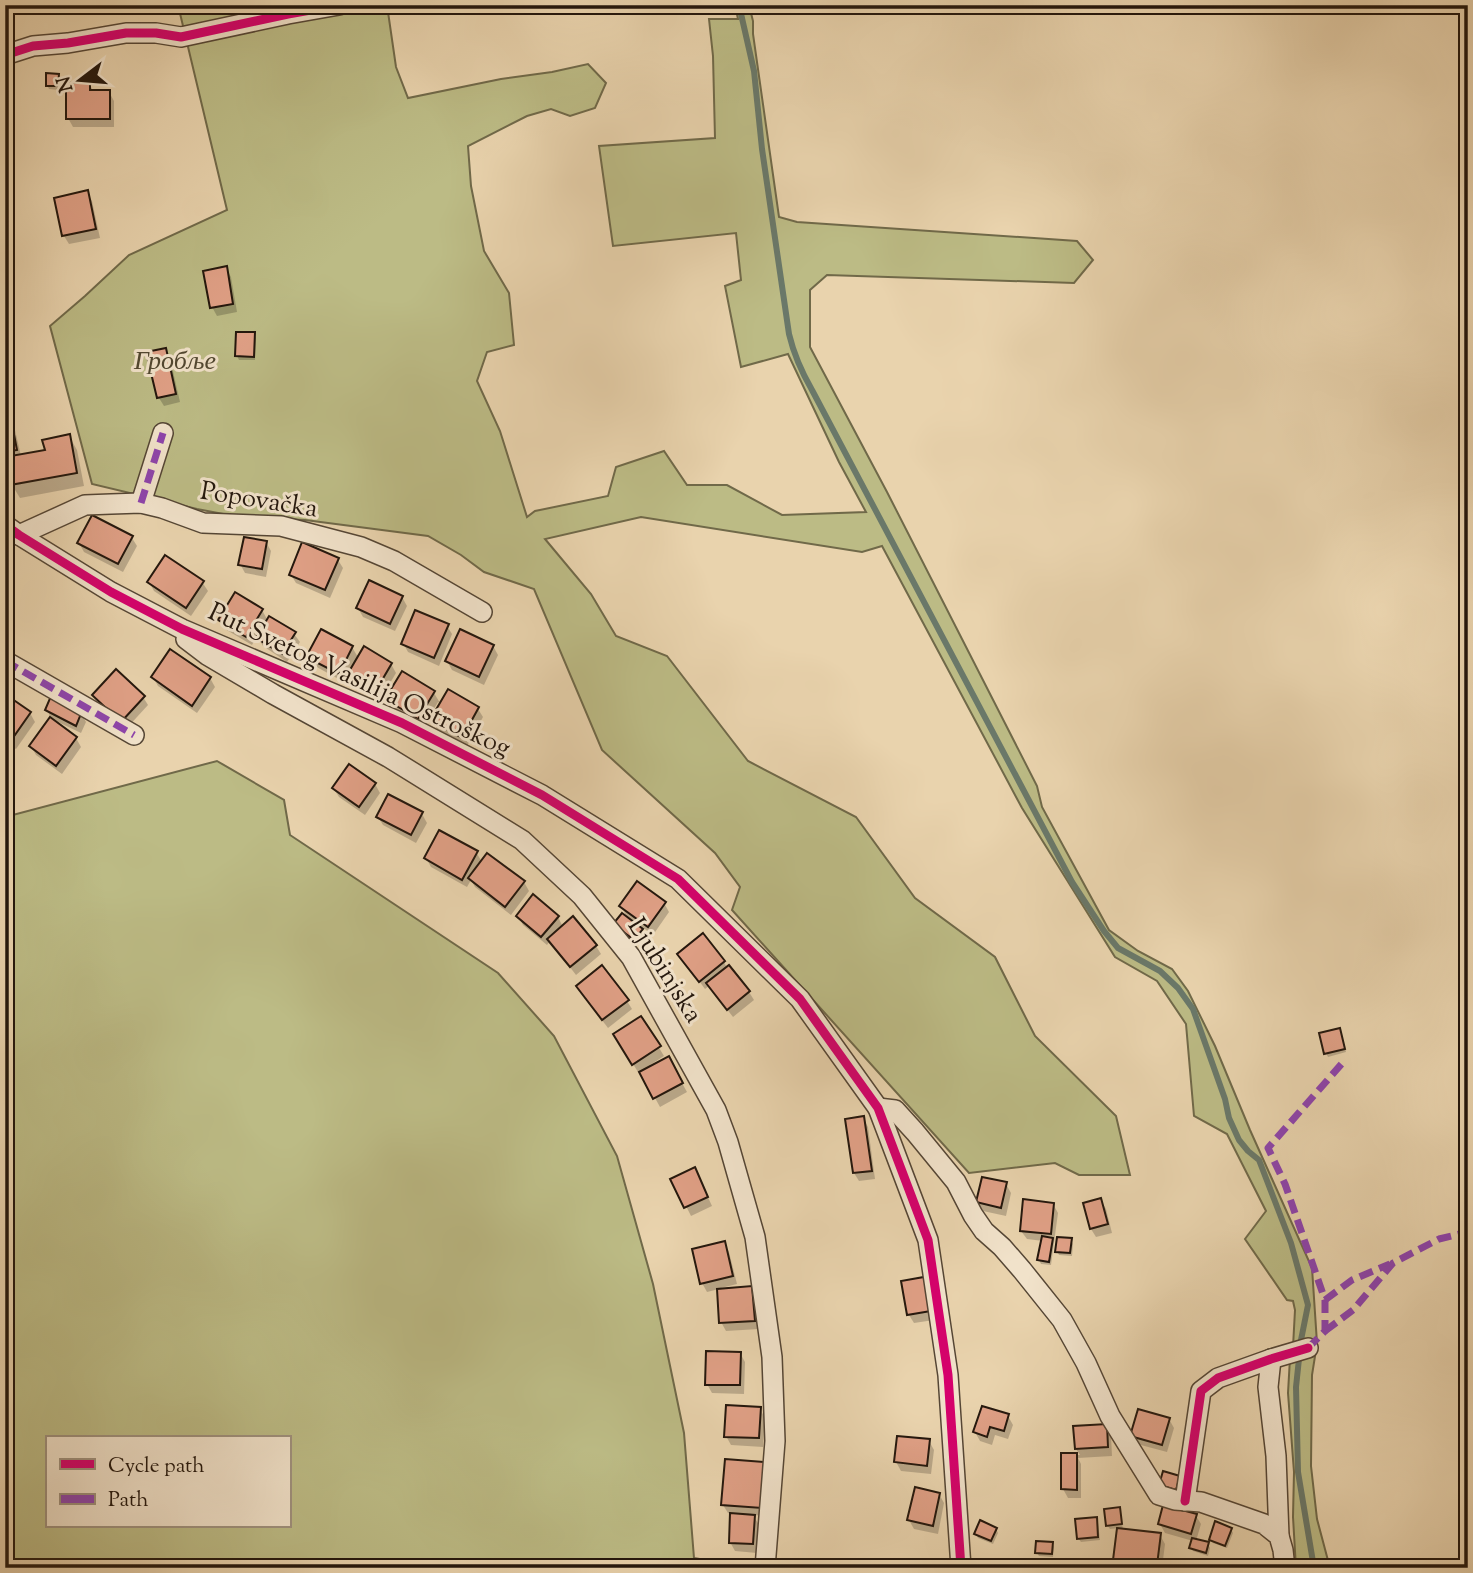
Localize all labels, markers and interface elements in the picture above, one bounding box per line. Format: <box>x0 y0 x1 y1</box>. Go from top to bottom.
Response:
north arrow <box>46 46 116 116</box>
text: N <box>51 73 81 95</box>
park label: Гробље <box>133 344 216 381</box>
street label: Popovačka <box>198 473 320 529</box>
street label: Put Svetog Vasilija Ostroškog <box>202 595 516 767</box>
street label: Ljubinjska <box>617 911 711 1031</box>
legend <box>46 1436 290 1528</box>
text: Cycle path <box>108 1452 205 1482</box>
text: Path <box>108 1486 149 1516</box>

